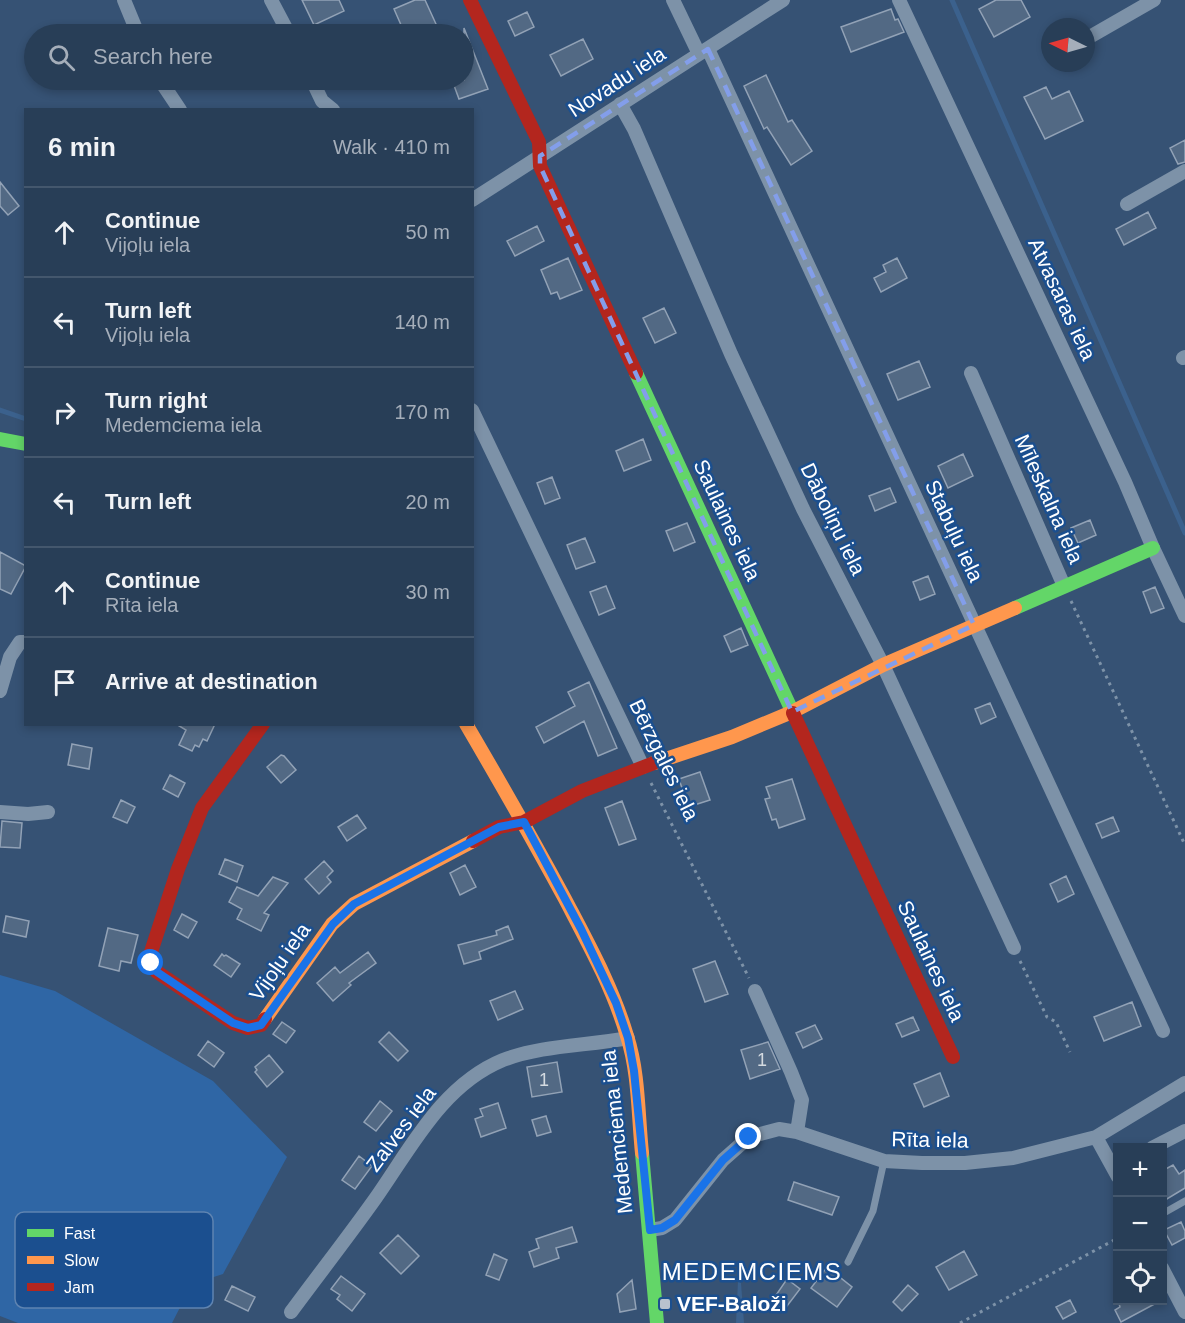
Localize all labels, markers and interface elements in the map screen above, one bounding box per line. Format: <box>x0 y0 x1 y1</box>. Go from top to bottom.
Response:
north arrow <box>1041 18 1095 72</box>
search box <box>24 24 474 90</box>
icon: search <box>45 41 78 74</box>
street label: Novadu iela <box>564 42 670 121</box>
text: Search here <box>93 44 213 69</box>
text: 6 min <box>48 132 116 162</box>
text: Walk · 410 m <box>333 136 450 158</box>
text: Continue <box>105 208 200 233</box>
icon: ahead <box>48 216 81 249</box>
text: 50 m <box>406 221 450 243</box>
text: Vijoļu iela <box>105 234 190 256</box>
street label: Atvasaras iela <box>1024 234 1101 364</box>
text: Turn left <box>105 298 191 323</box>
icon: left <box>48 306 81 339</box>
text: 140 m <box>394 311 450 333</box>
text: Vijoļu iela <box>105 324 190 346</box>
text: Turn right <box>105 388 207 413</box>
icon: right <box>48 396 81 429</box>
text: 170 m <box>394 401 450 423</box>
text: Medemciema iela <box>105 414 262 436</box>
street label: Mīleskalna iela <box>1011 431 1088 567</box>
street label: Saulaines iela <box>689 456 766 584</box>
street label: Dāboliņu iela <box>796 459 871 579</box>
street label: Stabuļu iela <box>921 476 988 586</box>
icon: left <box>48 486 81 519</box>
text: Turn left <box>105 489 191 514</box>
text: 20 m <box>406 491 450 513</box>
text: Continue <box>105 568 200 593</box>
icon: ahead <box>48 576 81 609</box>
text: 30 m <box>406 581 450 603</box>
text: Rīta iela <box>105 594 178 616</box>
icon: arrive <box>48 666 81 699</box>
text: Arrive at destination <box>105 669 318 694</box>
street label: Bērzgales iela <box>625 695 704 824</box>
street label: Saulaines iela <box>893 897 970 1025</box>
street label: Vijoļu iela <box>244 918 315 1005</box>
route start <box>137 949 163 975</box>
street label: Medemciema iela <box>596 1049 637 1215</box>
house number: 1 <box>757 1050 767 1070</box>
house number: 1 <box>539 1070 549 1090</box>
street label: Zalves iela <box>361 1081 440 1176</box>
route end <box>735 1123 761 1149</box>
street label: Rīta iela <box>891 1127 969 1152</box>
map controls <box>1113 1143 1167 1305</box>
button: + <box>1113 1143 1167 1197</box>
button: − <box>1113 1197 1167 1251</box>
legend <box>15 1212 213 1308</box>
text: Fast <box>64 1225 96 1242</box>
button: locate <box>1113 1251 1167 1305</box>
text: Slow <box>64 1252 99 1269</box>
district label: MEDEMCIEMS <box>662 1258 842 1285</box>
text: Jam <box>64 1279 94 1296</box>
place label: VEF-Baloži <box>677 1292 787 1315</box>
marker: VEF-Baloži <box>658 1297 672 1311</box>

